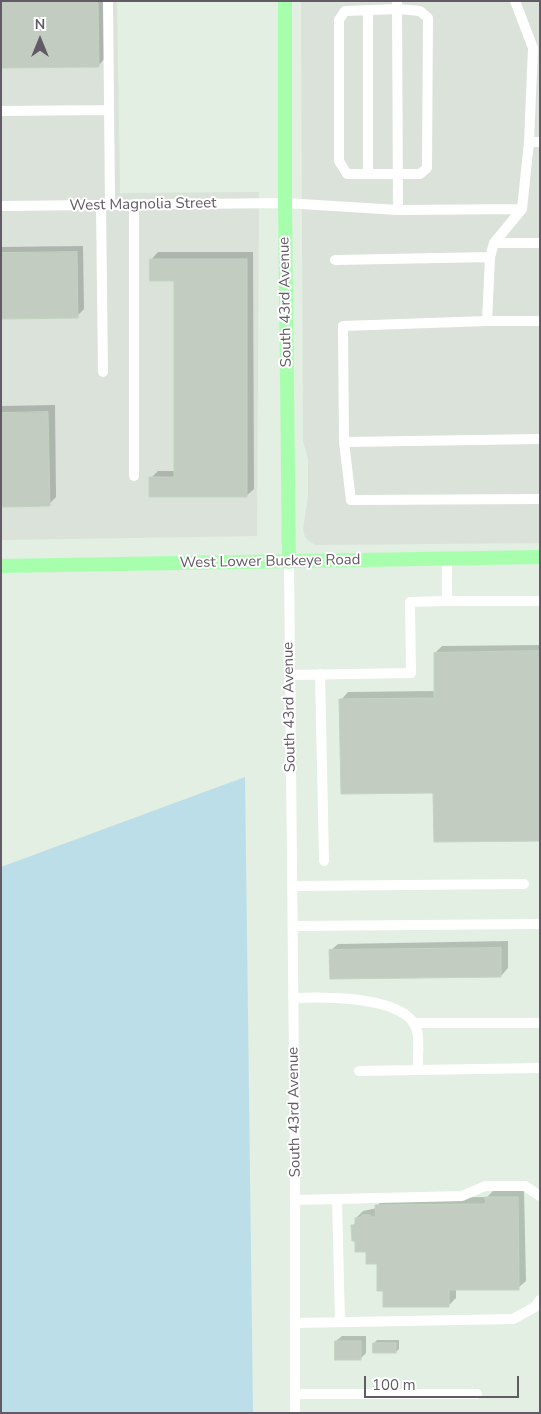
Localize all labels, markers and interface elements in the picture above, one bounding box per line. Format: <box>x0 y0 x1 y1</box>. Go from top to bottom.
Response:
north arrow <box>15 15 65 65</box>
text: N <box>35 15 45 34</box>
street label: West Magnolia Street <box>69 195 217 215</box>
street label: South 43rd Avenue <box>276 237 296 367</box>
street label: West Lower Buckeye Road <box>179 551 361 573</box>
street label: South 43rd Avenue <box>280 642 300 772</box>
street label: South 43rd Avenue <box>285 1047 305 1177</box>
scale bar <box>366 1366 521 1398</box>
text: 100 m <box>372 1375 416 1395</box>

